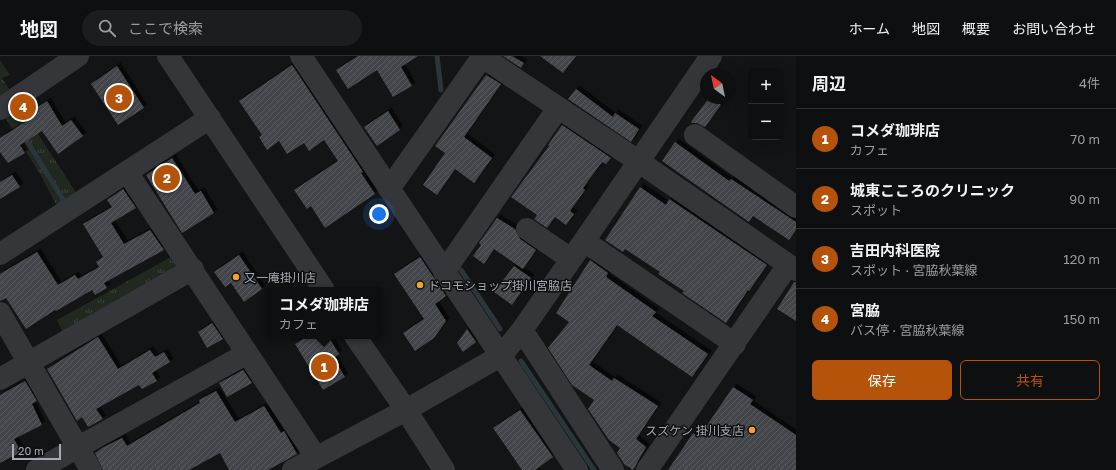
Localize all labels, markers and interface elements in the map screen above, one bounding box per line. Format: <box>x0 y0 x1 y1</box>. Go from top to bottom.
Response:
search box <box>82 10 362 46</box>
text: 地図 <box>20 17 58 40</box>
icon: search <box>96 17 118 39</box>
text: ここで検索 <box>128 19 203 37</box>
text: ホーム <box>848 20 890 37</box>
text: 地図 <box>912 20 940 37</box>
text: 概要 <box>962 20 990 37</box>
text: お問い合わせ <box>1012 20 1096 37</box>
north arrow <box>700 68 736 104</box>
map controls <box>748 68 784 140</box>
button: + <box>748 68 784 104</box>
text: 周辺 <box>812 73 846 94</box>
text: 4件 <box>1079 75 1100 91</box>
pin: 3 <box>106 83 132 113</box>
pin: 4 <box>10 92 36 122</box>
button: − <box>748 104 784 140</box>
text: コメダ珈琲店 <box>850 121 940 139</box>
text: 1 <box>822 131 828 147</box>
text: 70 m <box>1070 131 1100 147</box>
text: カフェ <box>850 142 889 158</box>
pin: 2 <box>154 163 180 193</box>
text: 城東こころのクリニック <box>850 181 1015 199</box>
text: 2 <box>821 191 829 207</box>
text: 90 m <box>1069 191 1100 207</box>
text: スポット <box>850 202 902 218</box>
your location <box>369 204 389 224</box>
text: 吉田内科医院 <box>850 241 940 259</box>
text: 3 <box>821 251 829 267</box>
text: 120 m <box>1063 251 1100 267</box>
text: スポット · 宮脇秋葉線 <box>850 262 977 278</box>
place label: 又一庵掛川店 <box>244 270 316 285</box>
marker: 又一庵掛川店 <box>231 272 241 282</box>
place label: ドコモショップ掛川宮脇店 <box>428 278 572 293</box>
marker: ドコモショップ掛川宮脇店 <box>415 280 425 290</box>
popup <box>265 287 383 339</box>
text: コメダ珈琲店 <box>279 295 369 313</box>
text: 宮脇 <box>850 301 880 319</box>
text: 4 <box>821 311 829 327</box>
text: 150 m <box>1063 311 1100 327</box>
text: カフェ <box>279 316 318 332</box>
text: バス停 · 宮脇秋葉線 <box>850 322 964 338</box>
pin: 1 <box>311 352 337 382</box>
button: 保存 <box>812 360 952 400</box>
button: 共有 <box>960 360 1100 400</box>
place label: スズケン 掛川支店 <box>645 423 744 438</box>
marker: スズケン 掛川支店 <box>747 425 757 435</box>
scale bar <box>12 442 61 461</box>
text: 20 m <box>18 444 44 457</box>

